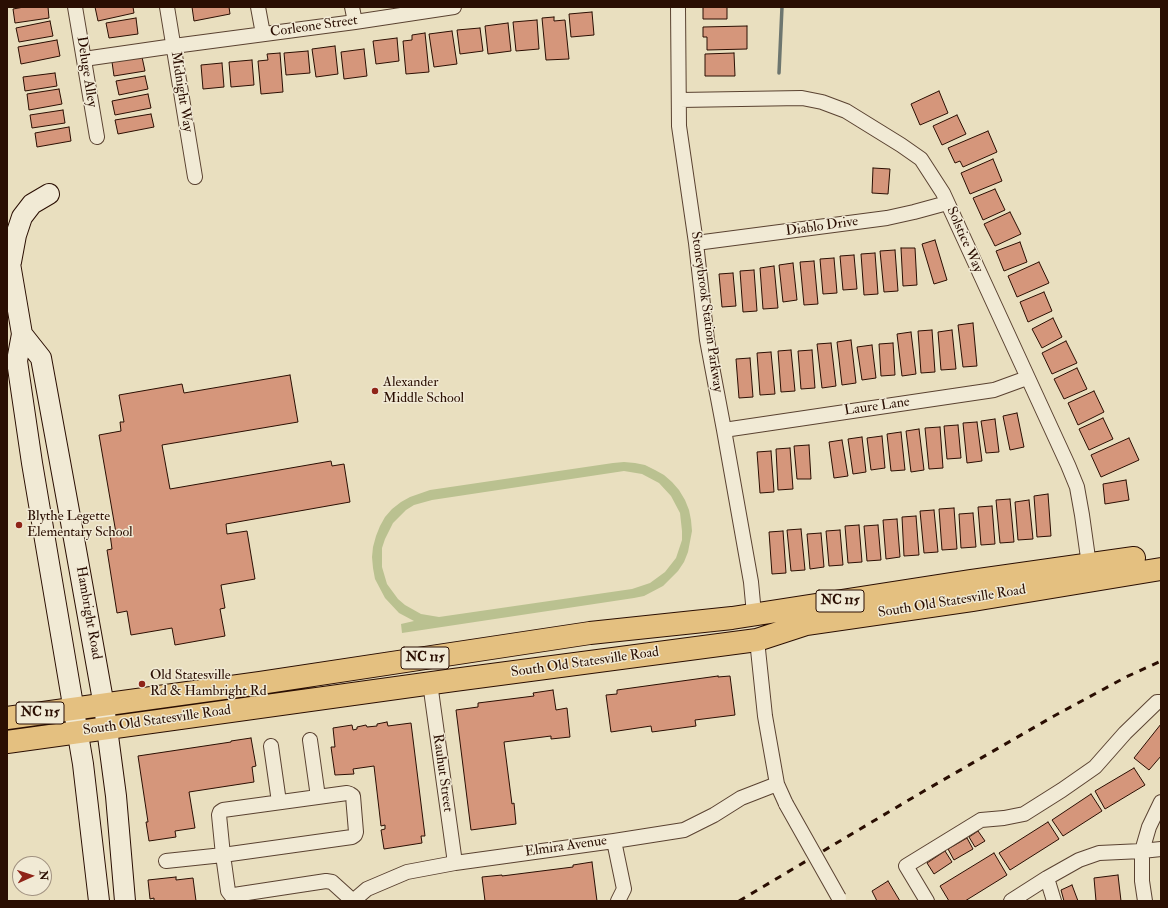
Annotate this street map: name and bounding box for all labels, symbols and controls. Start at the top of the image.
street label: Corleone Street [269,13,359,41]
street label: Deluge Alley [72,35,100,109]
street label: Midnight Way [166,50,196,134]
street label: Solstice Way [942,204,986,276]
street label: Diablo Drive [785,214,859,240]
street label: Stoneybrook Station Parkway [686,231,726,393]
place label: Alexander Middle School [383,375,464,408]
marker: Alexander Middle School [370,386,380,396]
street label: Laure Lane [843,394,911,420]
place label: Blythe Legette Elementary School [27,509,133,542]
marker: Blythe Legette Elementary School [14,520,24,530]
street label: Hambright Road [72,565,104,661]
street label: South Old Statesville Road [877,582,1027,622]
road number: NC 115 [816,590,864,612]
street label: South Old Statesville Road [510,644,660,682]
road number: NC 115 [401,647,449,669]
place label: Old Statesville Rd & Hambright Rd [150,668,267,700]
marker: Old Statesville Rd & Hambright Rd [137,679,147,689]
road number: NC 115 [16,702,64,724]
street label: South Old Statesville Road [82,702,232,740]
street label: Rauhut Street [428,733,456,813]
street label: Elmira Avenue [524,833,608,861]
north arrow [12,856,52,896]
text: N [37,870,50,881]

